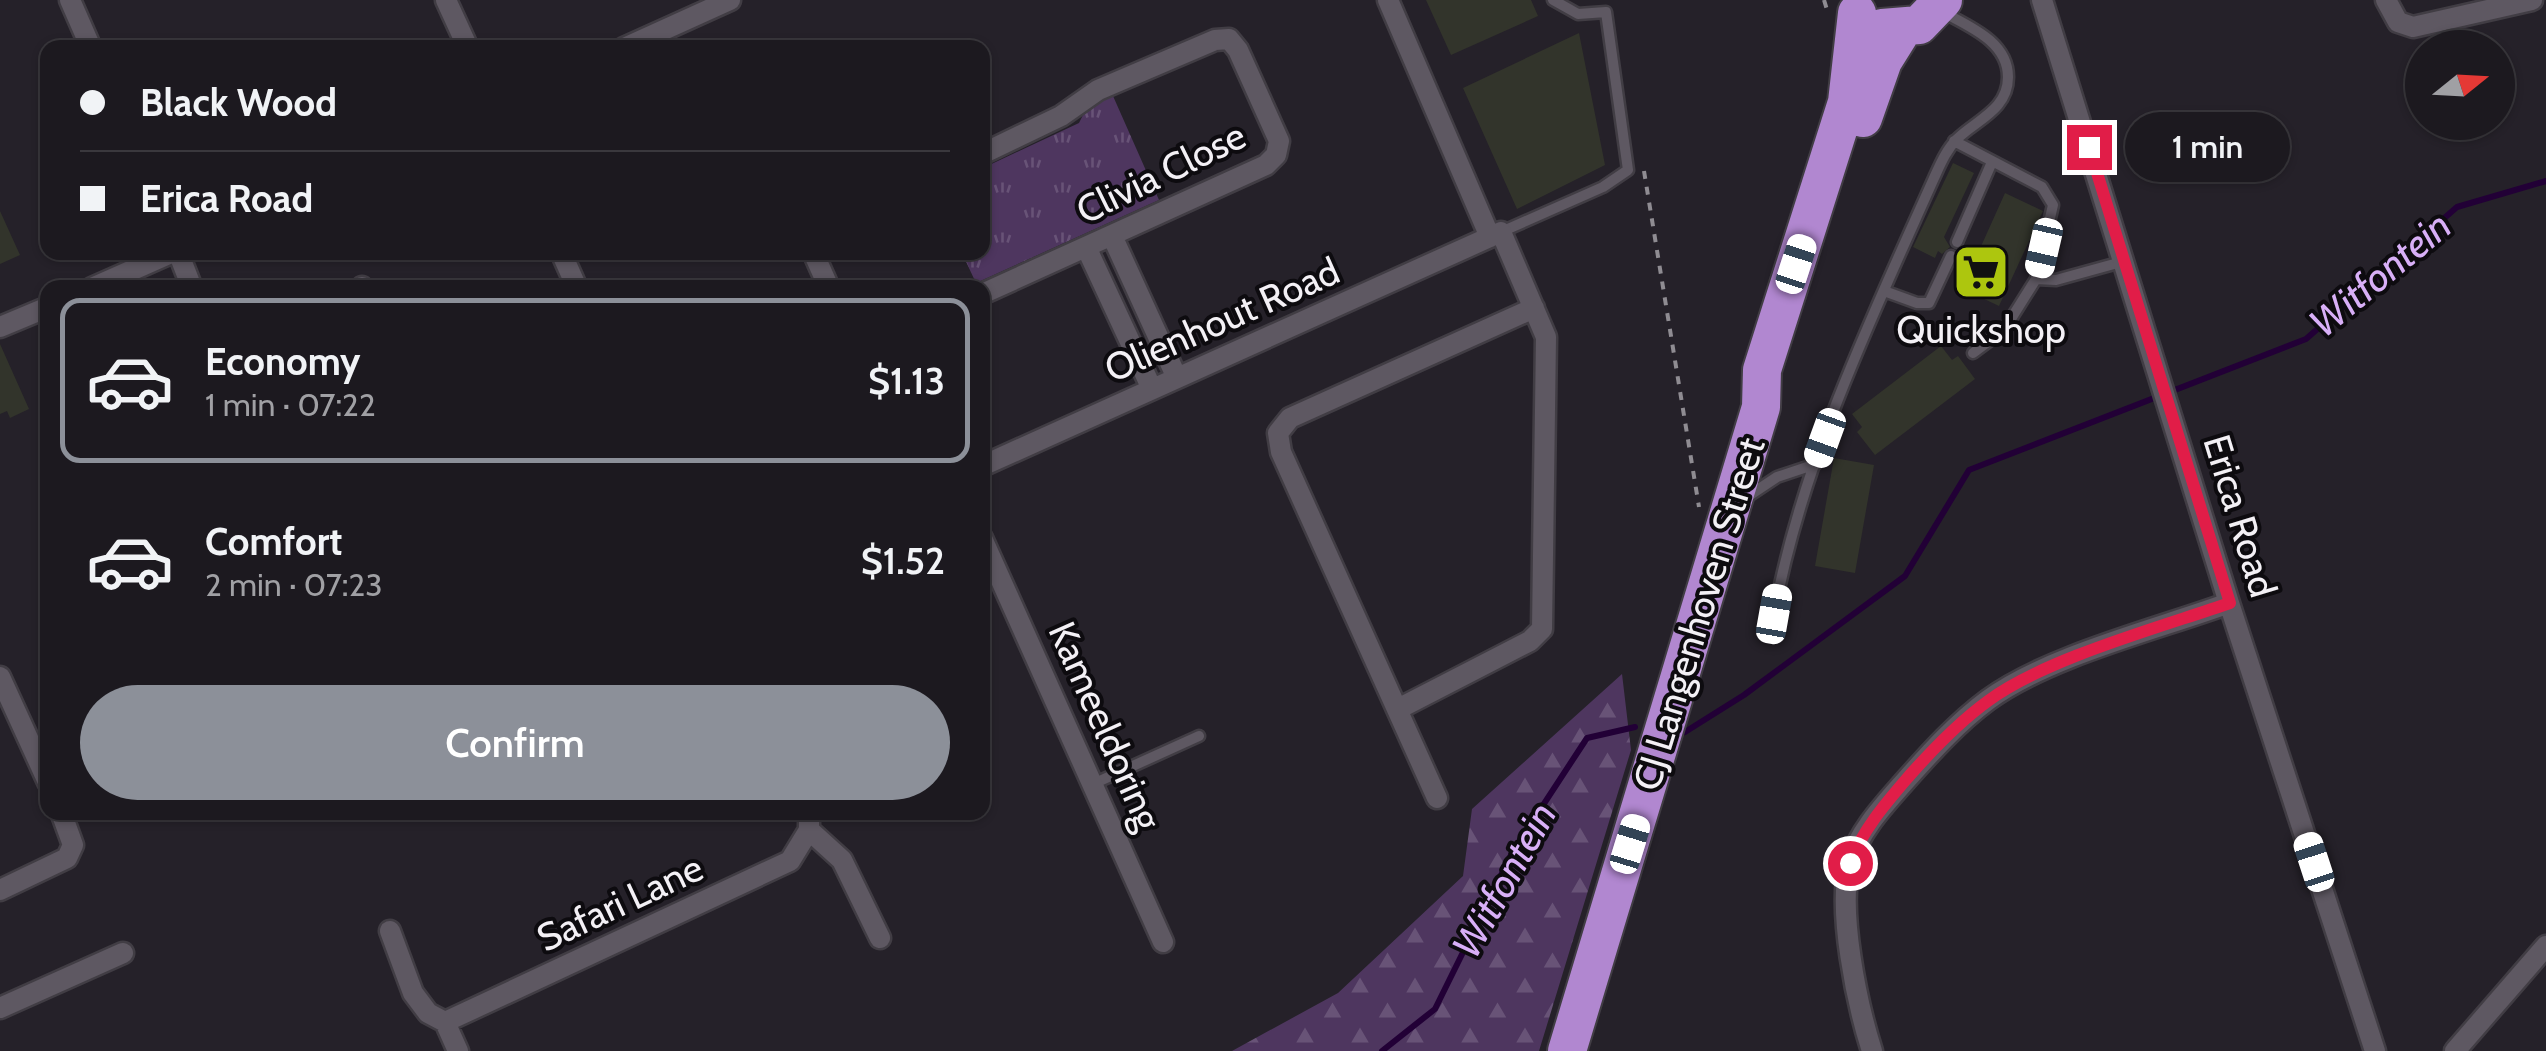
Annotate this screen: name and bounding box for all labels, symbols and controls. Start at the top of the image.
north arrow [2405,30,2515,140]
map controls [2405,30,2515,140]
text: Black Wood [140,79,337,126]
street label: Clivia Close [1069,111,1253,234]
callout: 1 min [2124,112,2289,182]
route end [2067,125,2112,170]
text: 1 min [2172,127,2243,166]
text: Erica Road [140,175,313,222]
water label: Witfontein [2299,200,2460,347]
car [2023,215,2065,281]
car [1772,231,1820,297]
supermarket icon: Quickshop [1951,242,2011,302]
street label: Olienhout Road [1097,247,1346,392]
place label: Quickshop [1896,306,2066,353]
icon: car [85,336,175,426]
text: Economy [205,338,360,385]
text: $1.13 [868,357,945,404]
text: 1 min · 07:22 [205,385,376,424]
car [1801,405,1849,471]
street label: Erica Road [2194,429,2287,603]
street label: CJ Langenhoven Street [1623,432,1775,796]
icon: car [85,516,175,606]
text: Comfort [205,518,342,565]
text: $1.52 [861,537,945,584]
text: 2 min · 07:23 [205,565,383,604]
car [1754,582,1794,646]
street label: Kameeldoring [1039,614,1173,838]
button: Confirm [80,685,950,800]
water label: Witfontein [1441,794,1566,966]
car [1607,811,1653,877]
car [2290,829,2338,895]
route start [1828,841,1873,886]
street label: Safari Lane [529,844,710,961]

